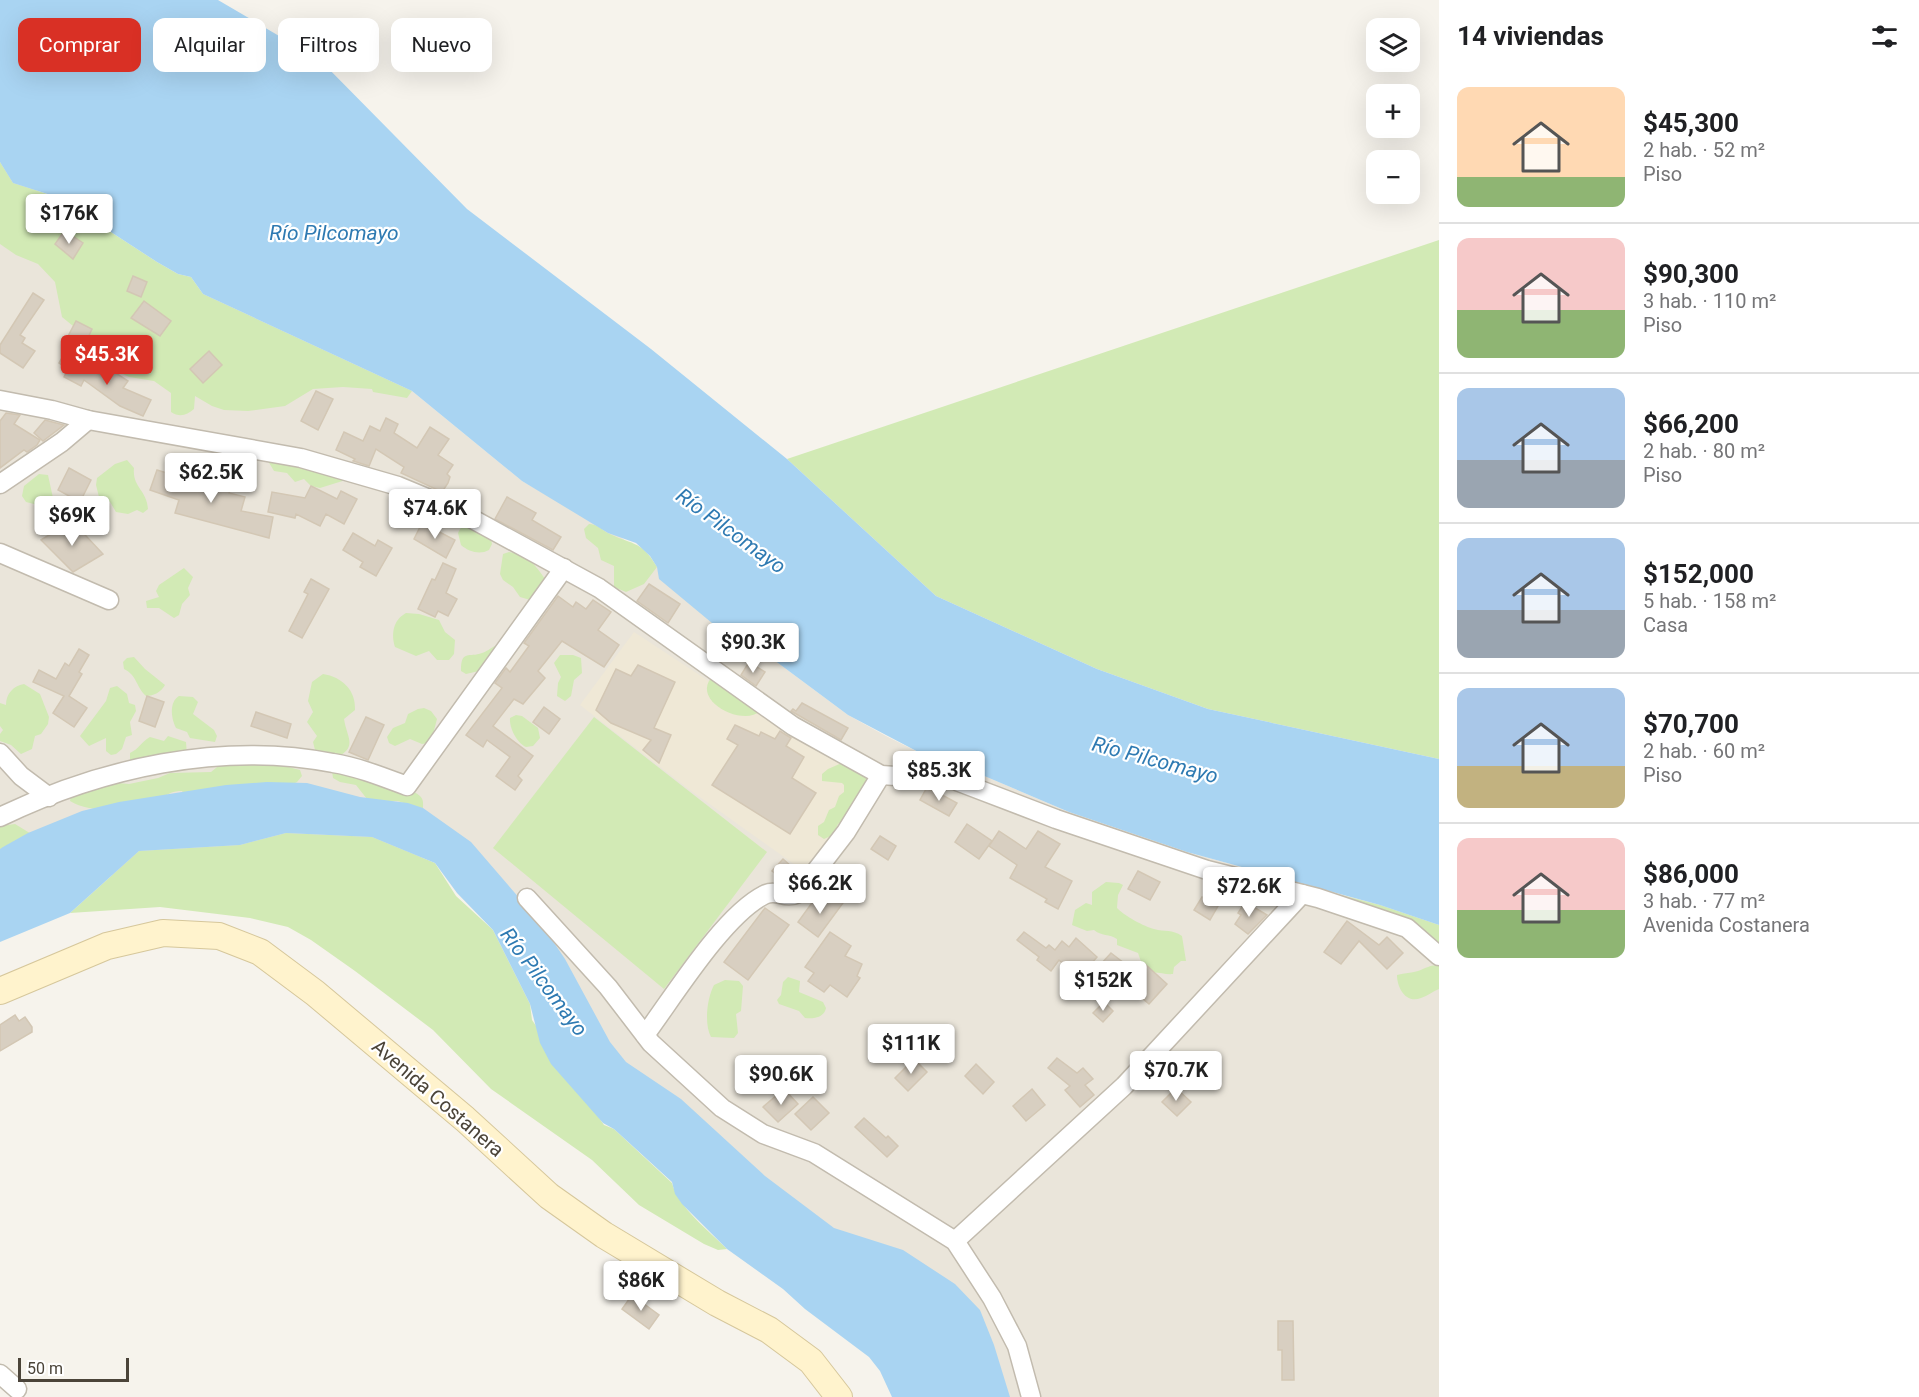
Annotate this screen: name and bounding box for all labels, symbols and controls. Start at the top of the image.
chip: Comprar [18,18,141,72]
chip: Alquilar [153,18,266,72]
chip: Filtros [278,18,379,72]
chip: Nuevo [391,18,492,72]
map controls [1366,18,1420,204]
button: layers [1366,18,1420,72]
icon: filters [1868,20,1901,53]
text: 14 viviendas [1457,21,1604,51]
button: + [1366,84,1420,138]
text: $45,300 [1643,108,1739,138]
icon: home [1505,111,1577,183]
text: 2 hab. · 52 m² [1643,138,1765,162]
button: − [1366,150,1420,204]
text: Piso [1643,162,1682,186]
pin: $176K [27,194,111,245]
text: $176K [40,201,98,225]
water label: Río Pilcomayo [269,221,399,245]
text: $90,300 [1643,259,1739,289]
icon: home [1505,262,1577,334]
text: 3 hab. · 110 m² [1643,289,1776,313]
text: Piso [1643,313,1682,337]
pin: $45.3K [58,335,156,386]
text: $45.3K [75,342,139,366]
text: $66,200 [1643,409,1739,439]
icon: home [1505,412,1577,484]
text: 2 hab. · 80 m² [1643,439,1765,463]
pin: $62.5K [162,453,260,504]
text: $62.5K [179,460,243,484]
text: Piso [1643,463,1682,487]
water label: Río Pilcomayo [672,483,790,579]
pin: $74.6K [386,489,484,540]
pin: $69K [36,496,108,547]
text: $74.6K [403,496,467,520]
text: $69K [48,503,96,527]
text: $152,000 [1643,559,1754,589]
icon: home [1505,562,1577,634]
text: 5 hab. · 158 m² [1643,589,1776,613]
text: Casa [1643,613,1688,637]
pin: $90.3K [704,623,802,674]
text: $90.3K [721,630,785,654]
text: $70,700 [1643,709,1739,739]
icon: home [1505,712,1577,784]
water label: Río Pilcomayo [1089,732,1221,788]
text: 2 hab. · 60 m² [1643,739,1765,763]
pin: $85.3K [890,751,988,802]
text: $85.3K [907,758,971,782]
text: Piso [1643,763,1682,787]
text: $86,000 [1643,859,1739,889]
icon: home [1505,862,1577,934]
pin: $66.2K [771,864,869,915]
pin: $72.6K [1200,867,1298,918]
text: $66.2K [788,871,852,895]
text: $72.6K [1217,874,1281,898]
text: 3 hab. · 77 m² [1643,889,1765,913]
text: Avenida Costanera [1643,913,1810,937]
water label: Río Pilcomayo [496,923,592,1041]
pin: $152K [1061,961,1145,1012]
text: $152K [1074,968,1132,992]
pin: $111K [869,1024,953,1075]
text: $111K [882,1031,940,1055]
street label: Avenida Costanera [367,1034,509,1162]
pin: $70.7K [1127,1051,1225,1102]
pin: $90.6K [732,1055,830,1106]
text: $70.7K [1144,1058,1208,1082]
text: $90.6K [749,1062,813,1086]
pin: $86K [605,1261,677,1312]
text: $86K [617,1268,665,1292]
scale bar [18,1355,129,1382]
text: 50 m [27,1359,63,1378]

